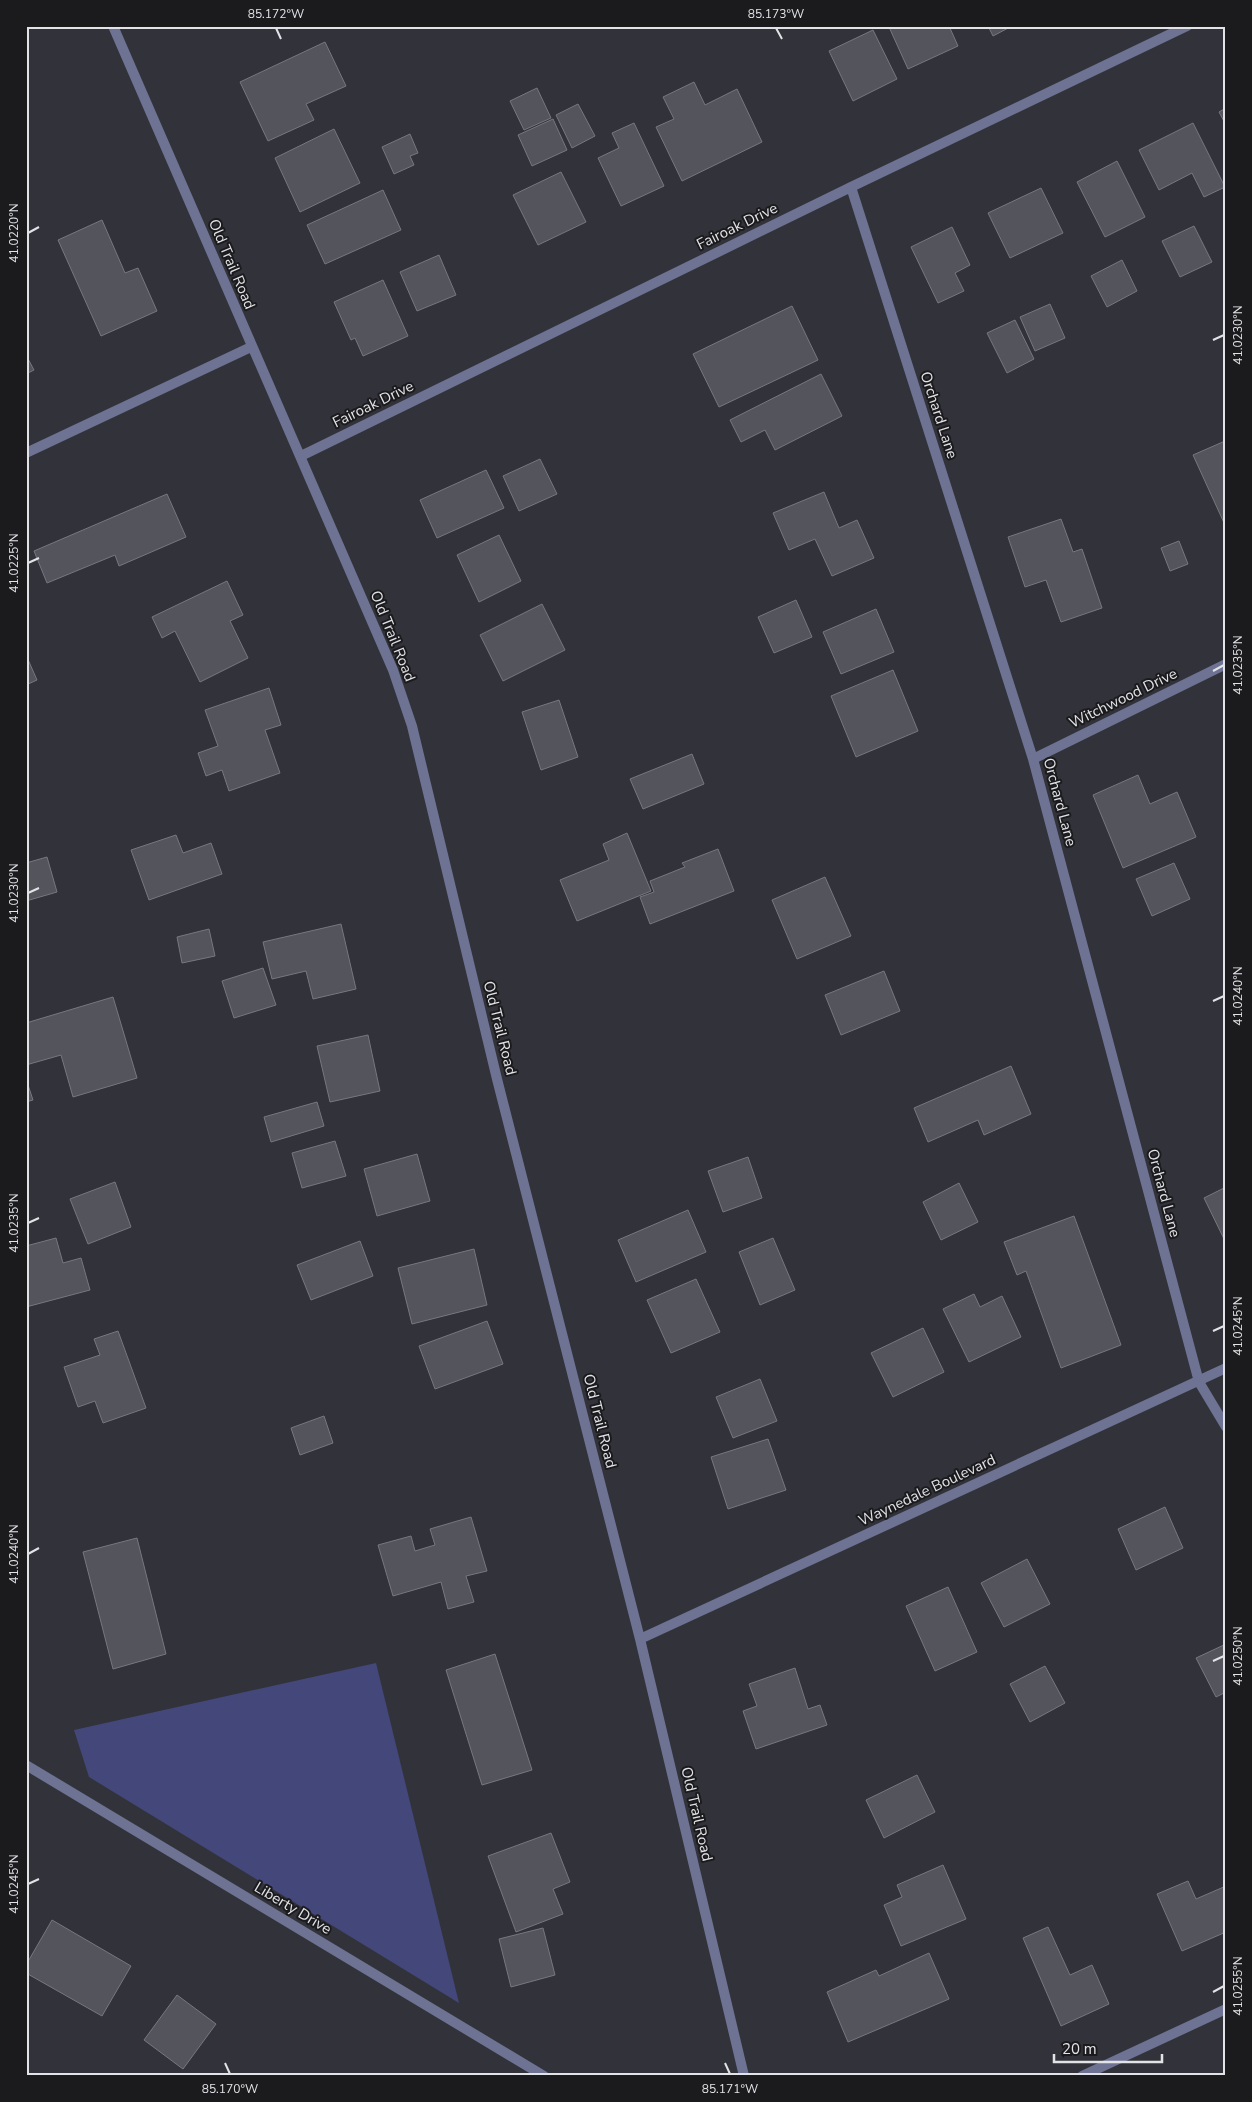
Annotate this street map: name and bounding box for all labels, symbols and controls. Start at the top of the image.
text: 85.172°W [248,6,304,22]
text: 85.173°W [748,6,804,22]
street label: Fairoak Drive [693,198,781,254]
text: 41.0220°N [6,203,22,263]
street label: Old Trail Road [204,216,260,312]
text: 41.0230°N [1230,305,1246,365]
street label: Orchard Lane [915,369,963,461]
street label: Fairoak Drive [329,376,417,432]
text: 41.0225°N [6,533,22,593]
street label: Old Trail Road [366,588,420,684]
text: 41.0235°N [1230,635,1246,695]
street label: Witchwood Drive [1066,663,1180,733]
street label: Orchard Lane [1039,756,1081,848]
text: 41.0230°N [6,863,22,923]
text: 41.0240°N [1230,966,1246,1026]
street label: Old Trail Road [479,979,521,1077]
street label: Orchard Lane [1143,1147,1185,1239]
text: 41.0235°N [6,1193,22,1253]
text: 41.0245°N [1230,1296,1246,1356]
street label: Old Trail Road [579,1372,621,1470]
street label: Waynedale Boulevard [855,1449,999,1531]
text: 41.0240°N [6,1524,22,1584]
text: 41.0250°N [1230,1626,1246,1686]
street label: Old Trail Road [676,1765,718,1863]
text: 41.0245°N [6,1854,22,1914]
street label: Liberty Drive [251,1877,335,1939]
text: 41.0255°N [1230,1956,1246,2016]
scale bar [1054,2032,1162,2064]
text: 20 m [1062,2039,1097,2059]
text: 85.170°W [202,2081,258,2097]
text: 85.171°W [702,2081,758,2097]

